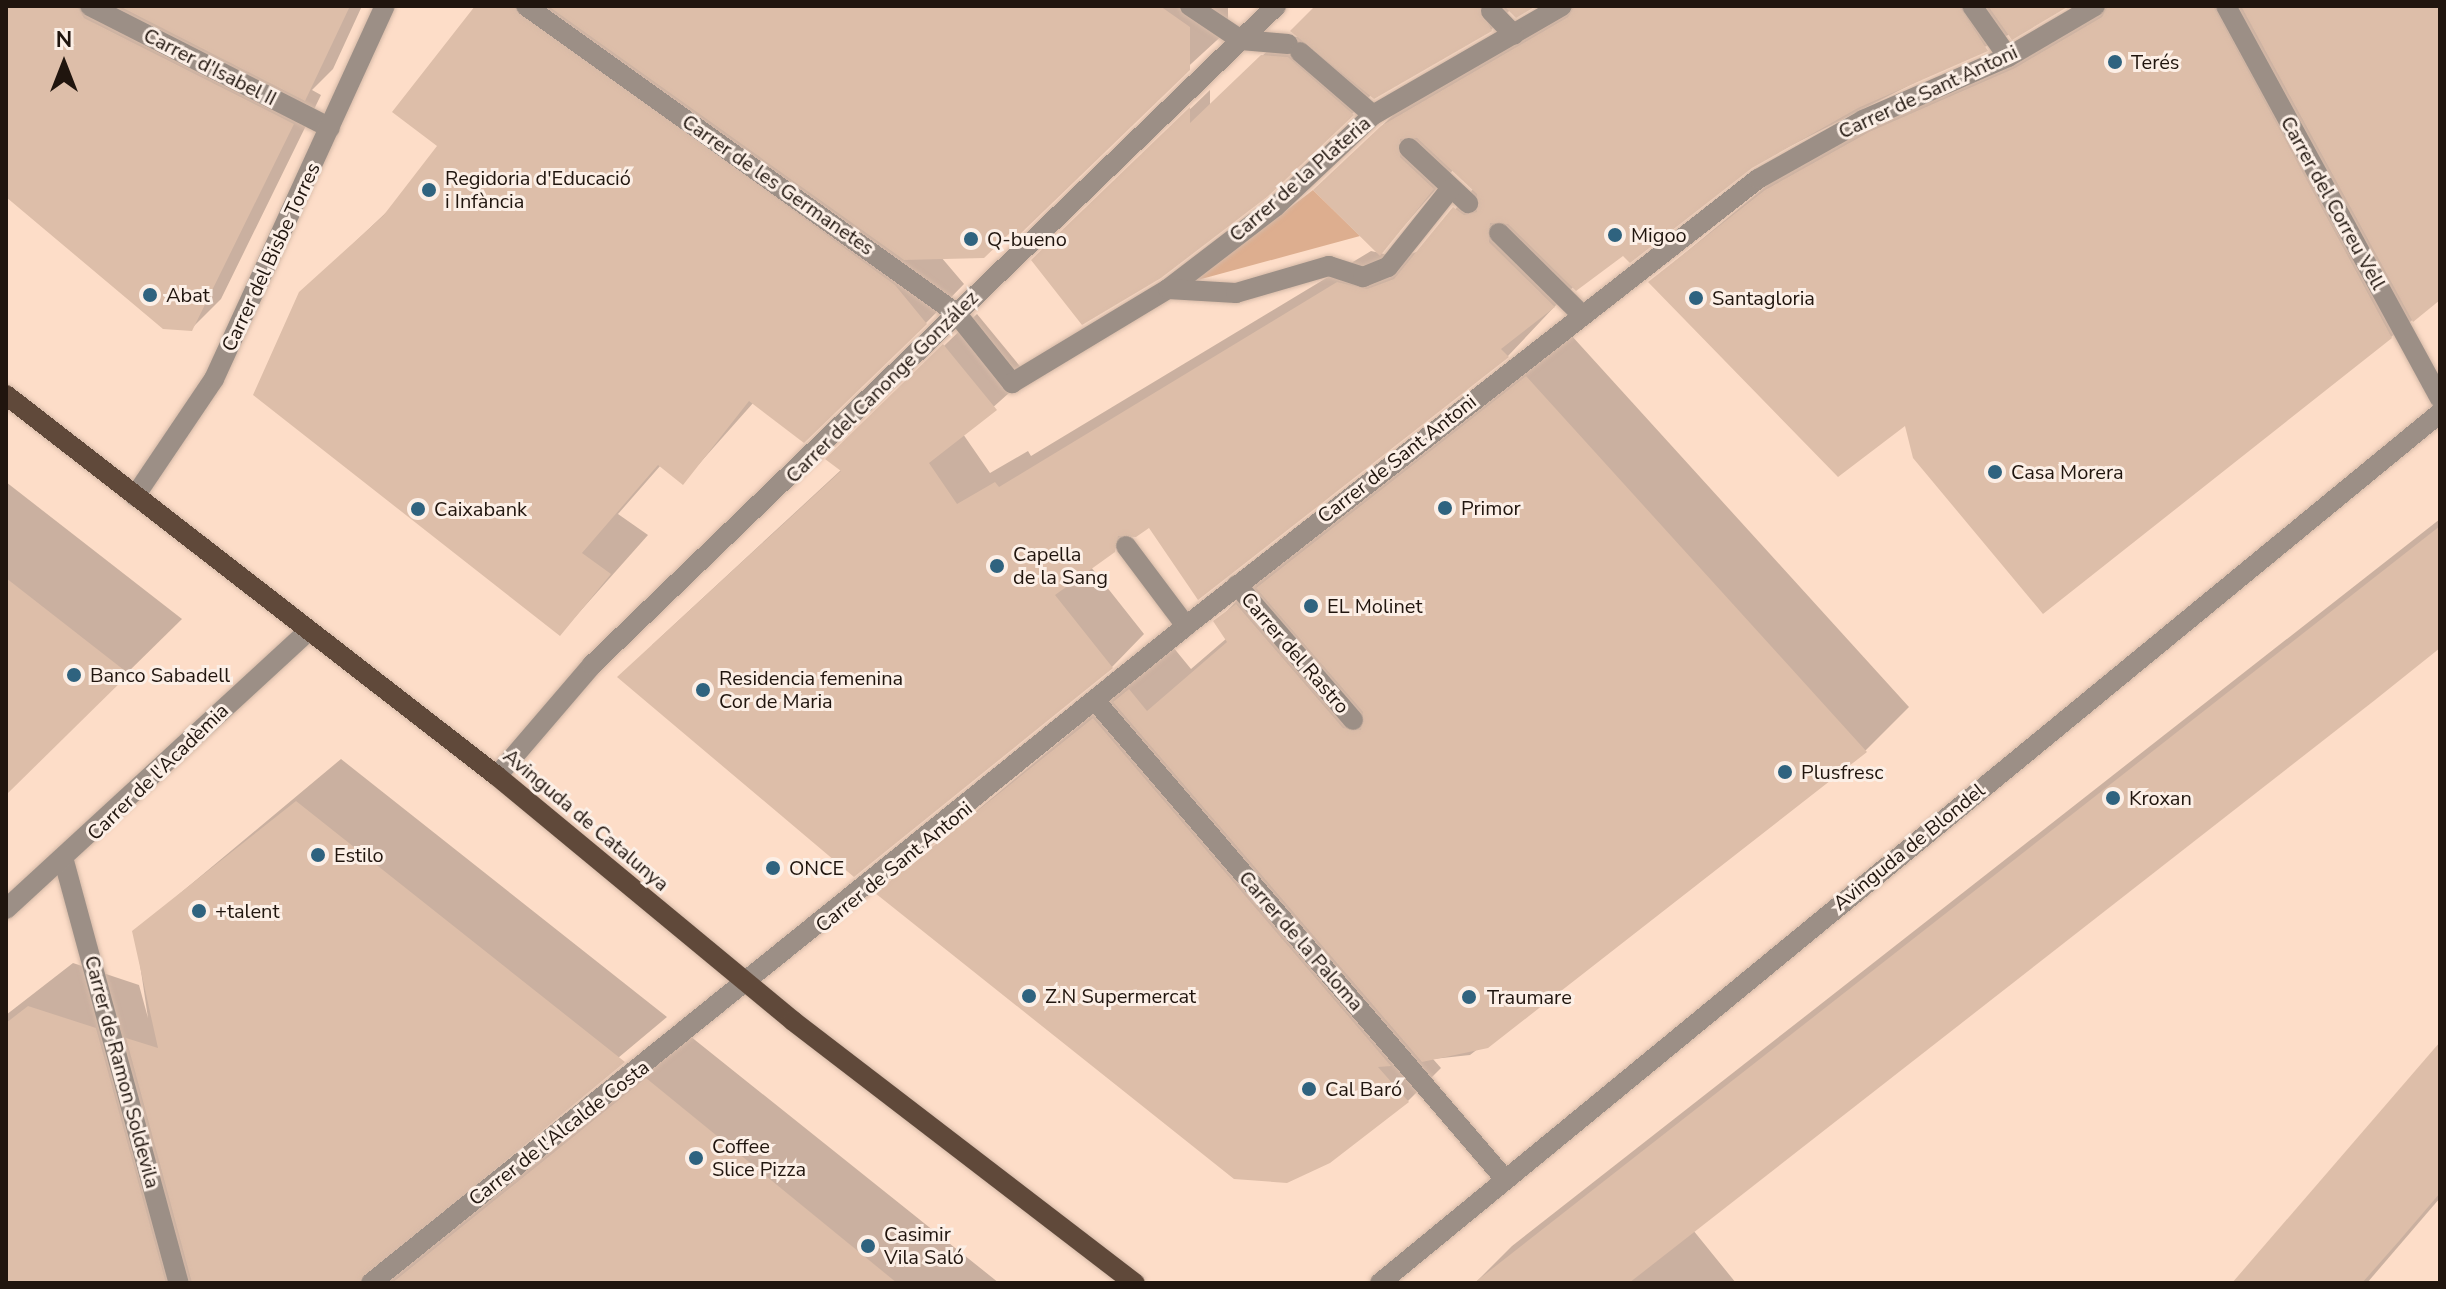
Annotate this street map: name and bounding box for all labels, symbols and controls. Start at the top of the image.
street label: Carrer d'Isabel II [140,23,280,111]
north arrow [24,24,104,104]
text: N [56,25,72,55]
street label: Carrer de Sant Antoni [1835,40,2021,144]
place label: Terés [2131,50,2179,74]
marker: Terés [2106,53,2124,71]
street label: Carrer de les Germanetes [677,110,879,260]
street label: Carrer de la Plateria [1225,111,1375,247]
street label: Carrer del Correu Vell [2275,112,2391,294]
street label: Carrer del Bisbe Torres [217,159,325,355]
place label: Regidoria d'Educació i Infància [445,166,631,213]
marker: Regidoria d'Educació i Infància [420,181,438,199]
place label: Migoo [1631,223,1687,247]
marker: Migoo [1606,226,1624,244]
place label: Q-bueno [987,227,1067,251]
marker: Q-bueno [962,230,980,248]
place label: Abat [166,283,210,307]
marker: Abat [141,286,159,304]
street label: Carrer del Canonge González [781,286,983,488]
place label: Santagloria [1712,286,1815,310]
marker: Santagloria [1687,289,1705,307]
street label: Carrer de Sant Antoni [1313,390,1481,528]
place label: Casa Morera [2011,460,2124,484]
marker: Casa Morera [1986,463,2004,481]
place label: Primor [1461,496,1521,520]
place label: Caixabank [434,497,527,521]
marker: Primor [1436,499,1454,517]
marker: Caixabank [409,500,427,518]
place label: Capella de la Sang [1013,542,1108,589]
marker: Capella de la Sang [988,557,1006,575]
street label: Carrer del Rastro [1236,587,1354,719]
place label: EL Molinet [1327,594,1422,618]
marker: EL Molinet [1302,597,1320,615]
place label: Banco Sabadell [90,663,230,687]
marker: Banco Sabadell [65,666,83,684]
place label: Residencia femenina Cor de Maria [719,666,903,713]
marker: Residencia femenina Cor de Maria [694,681,712,699]
street label: Carrer de l'Acadèmia [82,698,234,846]
street label: Avinguda de Catalunya [498,744,674,896]
place label: Plusfresc [1801,760,1884,784]
marker: Plusfresc [1776,763,1794,781]
street label: Avinguda de Blondel [1828,778,1990,916]
place label: Kroxan [2129,786,2192,810]
marker: Kroxan [2104,789,2122,807]
street label: Carrer de Sant Antoni [811,796,977,938]
place label: Estilo [334,843,384,867]
marker: Estilo [309,846,327,864]
place label: ONCE [789,856,844,880]
marker: ONCE [764,859,782,877]
street label: Carrer de la Paloma [1234,866,1368,1016]
place label: +talent [215,899,279,923]
marker: +talent [190,902,208,920]
street label: Carrer de Ramon Soldevila [79,953,165,1191]
place label: Z.N Supermercat [1045,984,1196,1008]
place label: Traumare [1487,985,1572,1009]
marker: Traumare [1458,986,1480,1008]
marker: Z.N Supermercat [1020,987,1038,1005]
street label: Carrer de l'Alcalde Costa [464,1055,654,1211]
place label: Cal Baró [1325,1077,1402,1101]
marker: Cal Baró [1300,1080,1318,1098]
place label: Coffee Slice Pizza [712,1134,806,1181]
marker: Coffee Slice Pizza [687,1149,705,1167]
place label: Casimir Vila Saló [884,1222,964,1269]
marker: Casimir Vila Saló [859,1237,877,1255]

